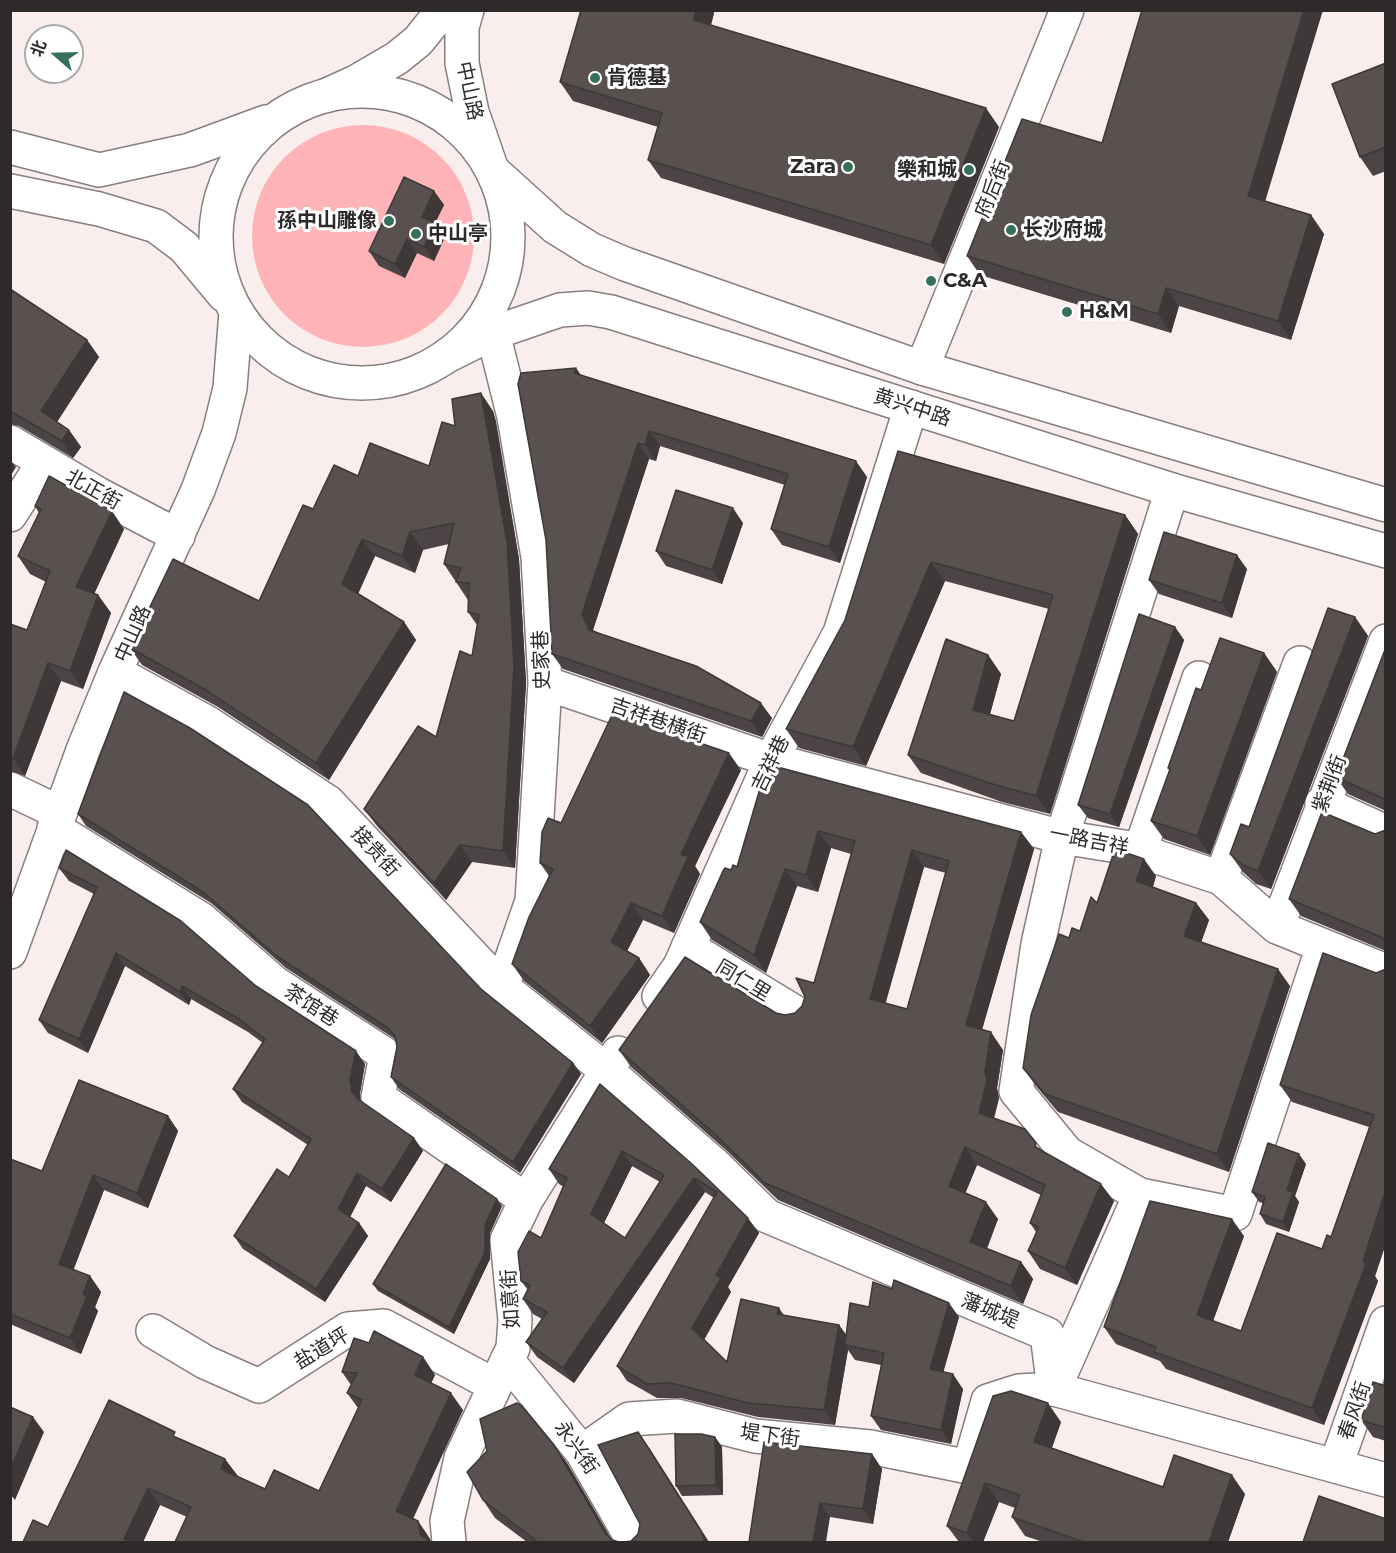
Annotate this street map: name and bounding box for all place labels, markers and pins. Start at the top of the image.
place label: 肯德基 [607,66,667,90]
marker: 肯德基 [588,71,602,85]
place label: Zara [790,155,836,179]
place label: 樂和城 [897,158,957,182]
marker: Zara [841,160,855,174]
marker: 樂和城 [962,163,976,177]
place label: 孫中山雕像 [277,209,377,233]
marker: 孫中山雕像 [382,214,396,228]
place label: 长沙府城 [1023,218,1103,242]
place label: 中山亭 [428,222,488,246]
marker: 长沙府城 [1004,223,1018,237]
marker: 中山亭 [409,227,423,241]
place label: C&A [943,269,987,293]
marker: C&A [924,274,938,288]
place label: H&M [1079,300,1129,324]
marker: H&M [1060,305,1074,319]

